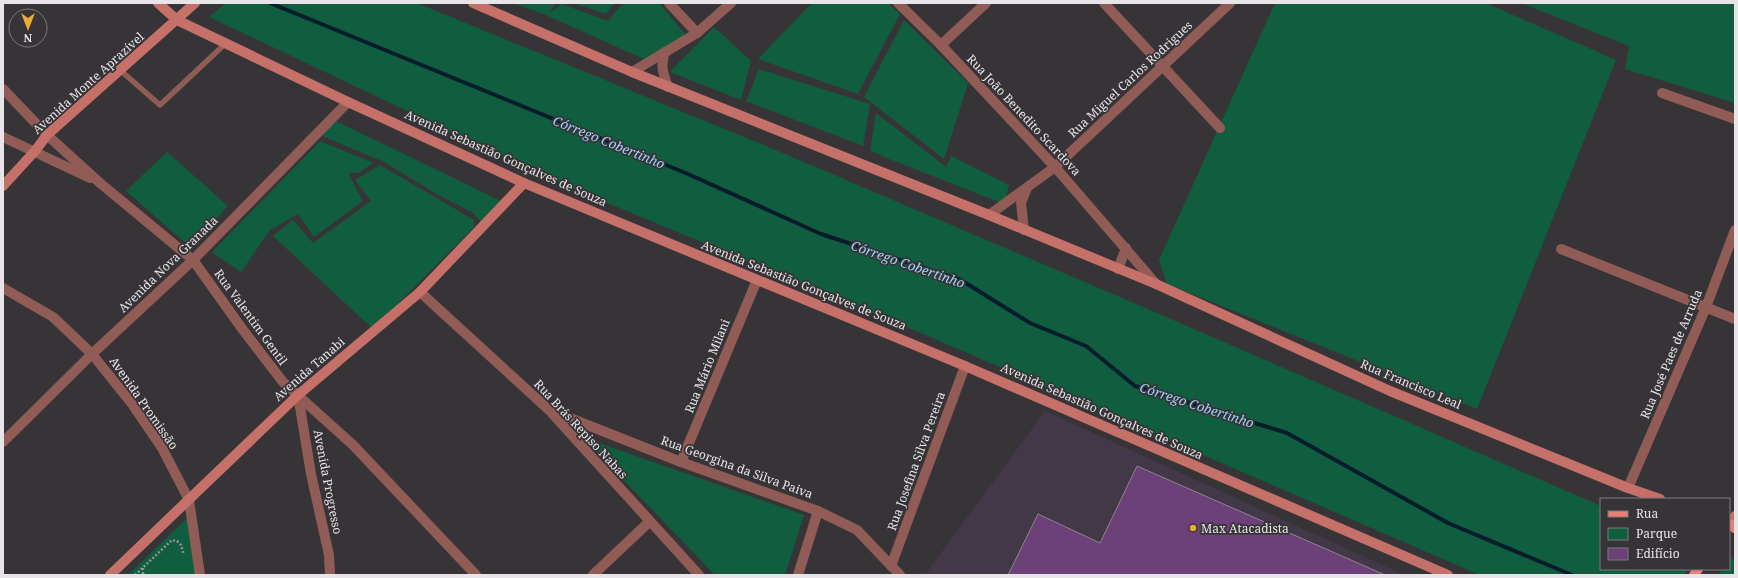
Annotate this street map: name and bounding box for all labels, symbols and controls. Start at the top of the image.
north arrow [8,8,48,48]
street label: Rua Miguel Carlos Rodrigues [1064,17,1196,141]
street label: Avenida Monte Aprazível [29,28,148,138]
text: N [23,31,32,46]
street label: Rua João Benedito Scardova [963,51,1085,180]
street label: Avenida Sebastião Gonçalves de Souza [402,106,610,211]
water label: Córrego Cobertinho [550,111,668,173]
street label: Avenida Nova Granada [115,212,222,316]
street label: Avenida Sebastião Gonçalves de Souza [699,236,909,334]
water label: Córrego Cobertinho [849,236,967,292]
street label: Rua Valentim Gentil [210,266,292,369]
street label: Rua José Paes de Arruda [1636,287,1706,421]
street label: Rua Mário Milani [680,316,734,416]
street label: Avenida Tanabi [270,333,348,405]
street label: Avenida Promissão [106,353,182,453]
street label: Rua Francisco Leal [1358,355,1464,413]
street label: Avenida Sebastião Gonçalves de Souza [998,359,1206,464]
street label: Rua Brás Repiso Nabas [530,376,632,482]
water label: Córrego Cobertinho [1138,378,1256,432]
street label: Rua Josefina Silva Pereira [883,389,949,533]
street label: Avenida Progresso [310,428,346,536]
street label: Rua Georgina da Silva Paiva [659,432,816,503]
legend [1600,498,1730,570]
text: Rua [1636,505,1658,522]
place label: Max Atacadista [1201,520,1289,537]
marker: Max Atacadista [1188,523,1198,533]
text: Parque [1636,525,1677,542]
text: Edifício [1636,545,1680,562]

